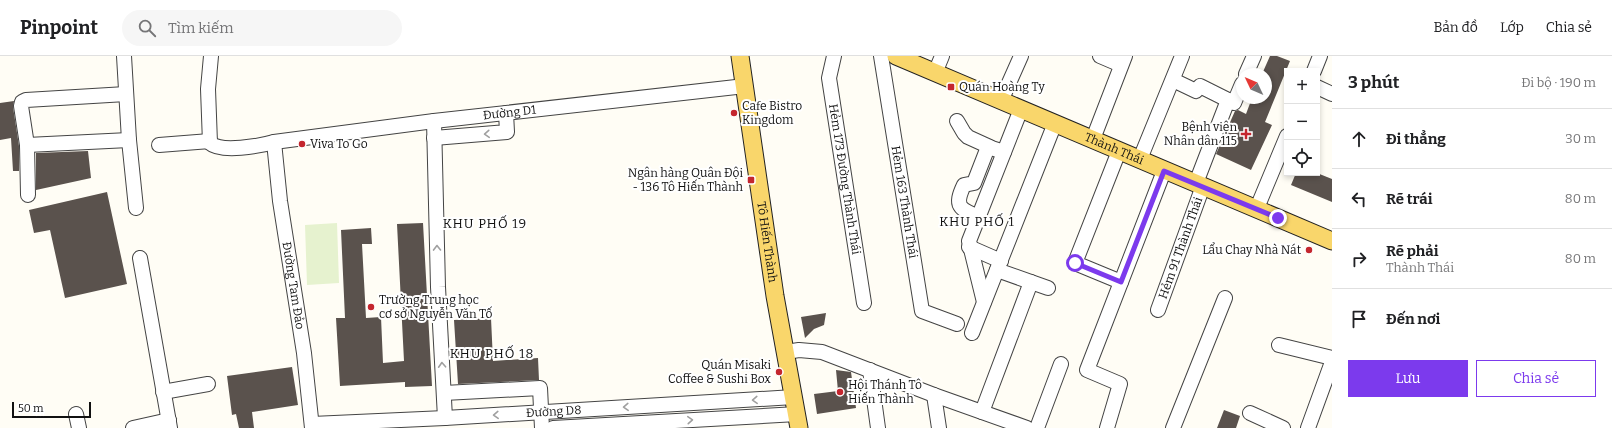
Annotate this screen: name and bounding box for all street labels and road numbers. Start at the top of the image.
street label: Đường D1 [482,103,537,122]
street label: Hẻm 173 Đường Thành Thái [826,103,863,256]
street label: Thành Thái [1082,130,1146,167]
street label: Hẻm 163 Thành Thái [889,145,921,260]
street label: Hẻm 91 Thành Thái [1156,195,1206,301]
street label: Tô Hiến Thành [754,201,780,284]
street label: Đường Tam Đảo [280,241,307,330]
street label: Đường D8 [525,403,582,420]

